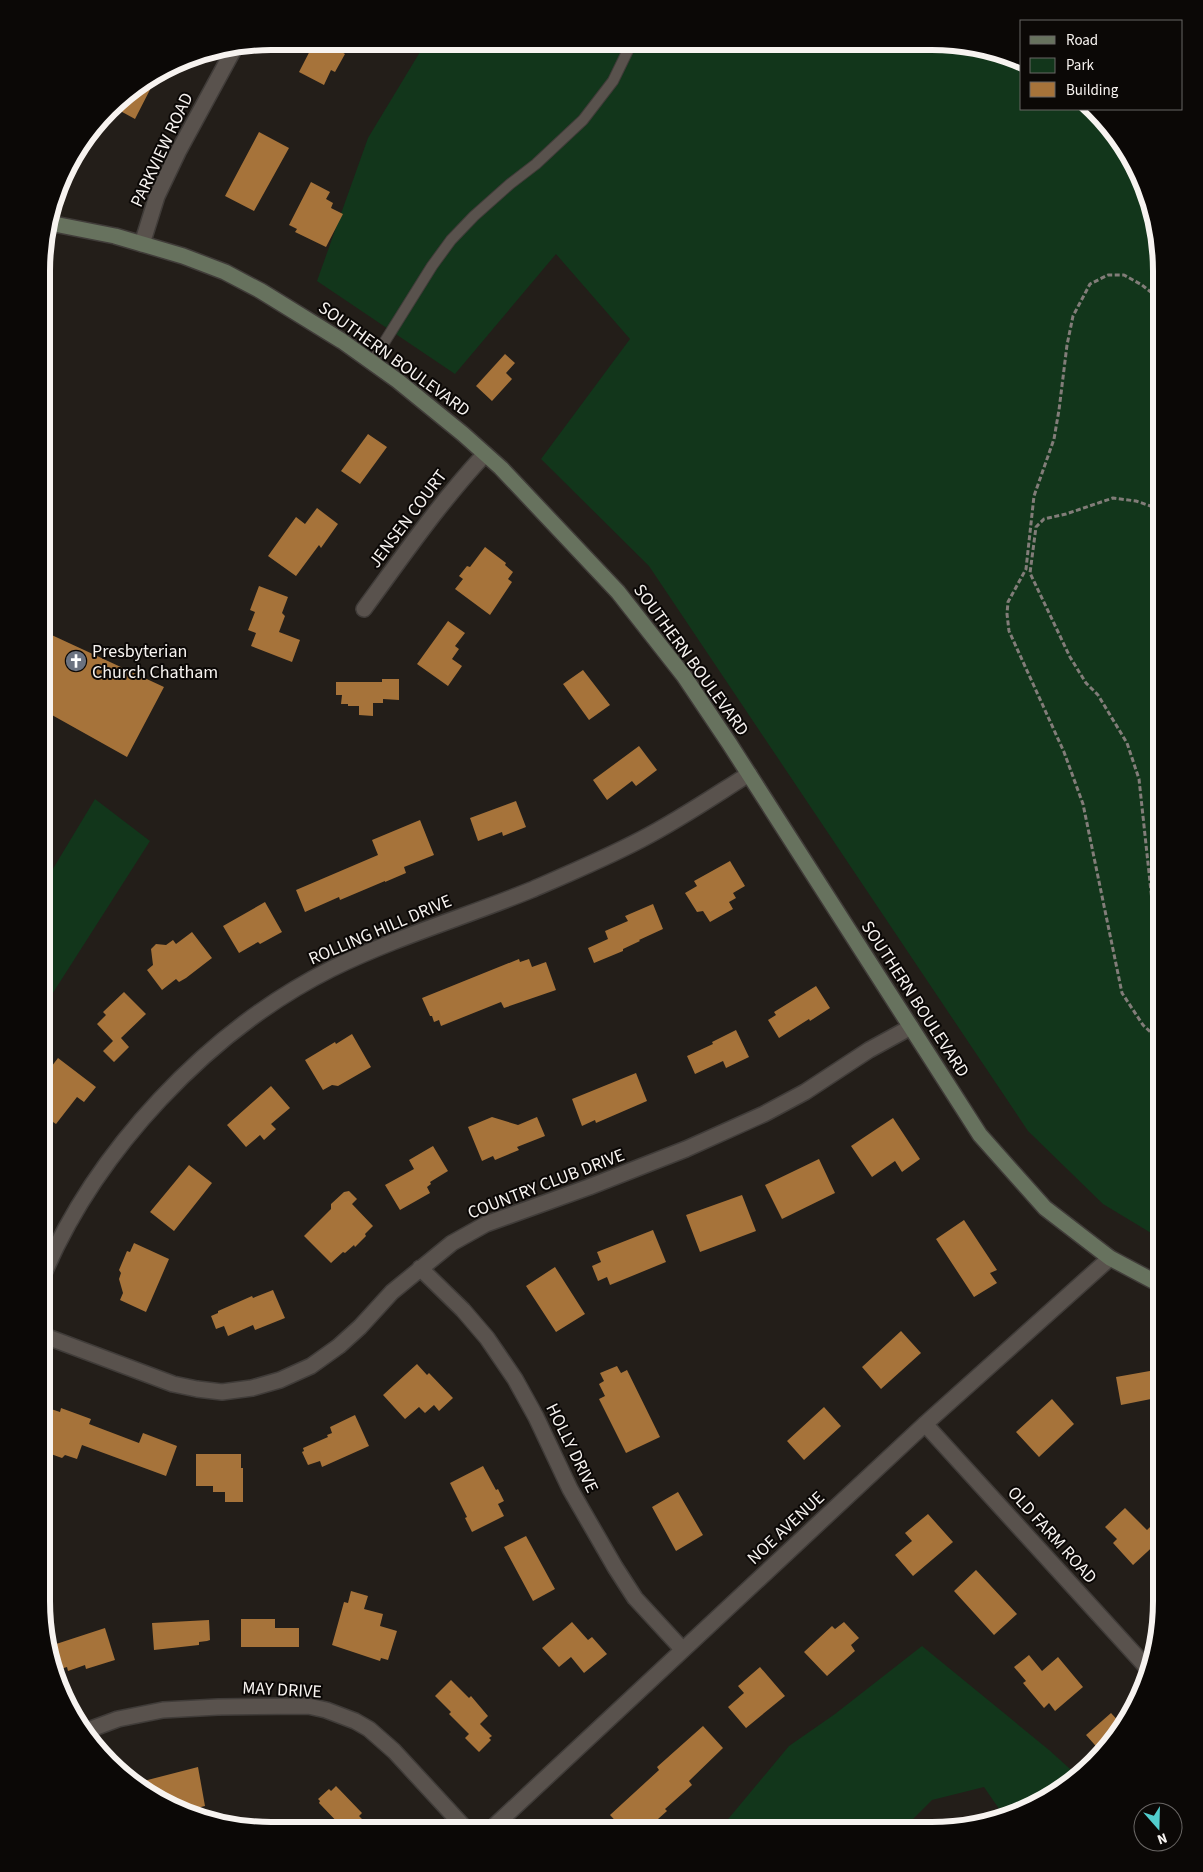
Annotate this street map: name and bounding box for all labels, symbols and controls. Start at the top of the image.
legend [1020,20,1183,110]
text: Road [1066,30,1098,51]
text: Park [1066,55,1095,76]
text: Building [1066,80,1119,101]
street label: PARKVIEW ROAD [125,89,199,211]
street label: SOUTHERN BOULEVARD [313,295,475,423]
street label: JENSEN COURT [363,464,453,573]
street label: SOUTHERN BOULEVARD [627,579,755,741]
place label: Presbyterian Church Chatham [92,639,218,685]
church icon: Presbyterian Church Chatham [64,649,88,673]
street label: ROLLING HILL DRIVE [305,889,455,971]
street label: SOUTHERN BOULEVARD [855,916,975,1082]
street label: COUNTRY CLUB DRIVE [464,1143,628,1225]
street label: HOLLY DRIVE [540,1399,604,1497]
street label: OLD FARM ROAD [1002,1481,1102,1589]
street label: NOE AVENUE [742,1486,830,1570]
street label: MAY DRIVE [242,1675,322,1705]
north arrow [1133,1802,1183,1852]
text: N [1154,1827,1170,1849]

